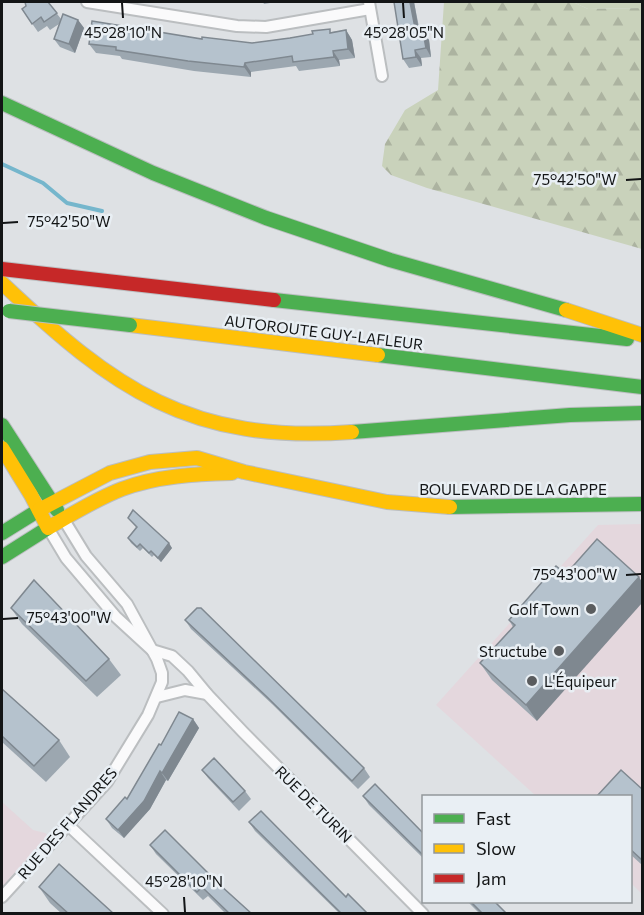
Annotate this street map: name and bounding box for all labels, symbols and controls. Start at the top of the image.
text: 45°28'10"N [84,23,162,41]
text: 45°28'05"N [364,23,444,41]
text: 75°42'50"W [534,170,616,188]
text: 75°42'50"W [28,212,110,230]
street label: AUTOROUTE GUY-LAFLEUR [224,311,424,353]
street label: BOULEVARD DE LA GAPPE [419,480,607,498]
text: 75°43'00"W [533,565,617,583]
place label: Golf Town [509,600,579,618]
marker: Golf Town [584,602,598,616]
text: 75°43'00"W [27,608,111,626]
place label: Structube [479,642,547,660]
marker: Structube [552,644,566,658]
place label: L'Équipeur [544,671,617,690]
marker: L'Équipeur [525,674,539,688]
street label: RUE DE TURIN [272,762,356,846]
street label: RUE DES FLANDRES [14,763,120,882]
legend [422,795,632,903]
text: Fast [476,807,511,829]
text: Slow [476,837,516,859]
text: Jam [476,867,506,889]
text: 45°28'10"N [145,872,223,890]

